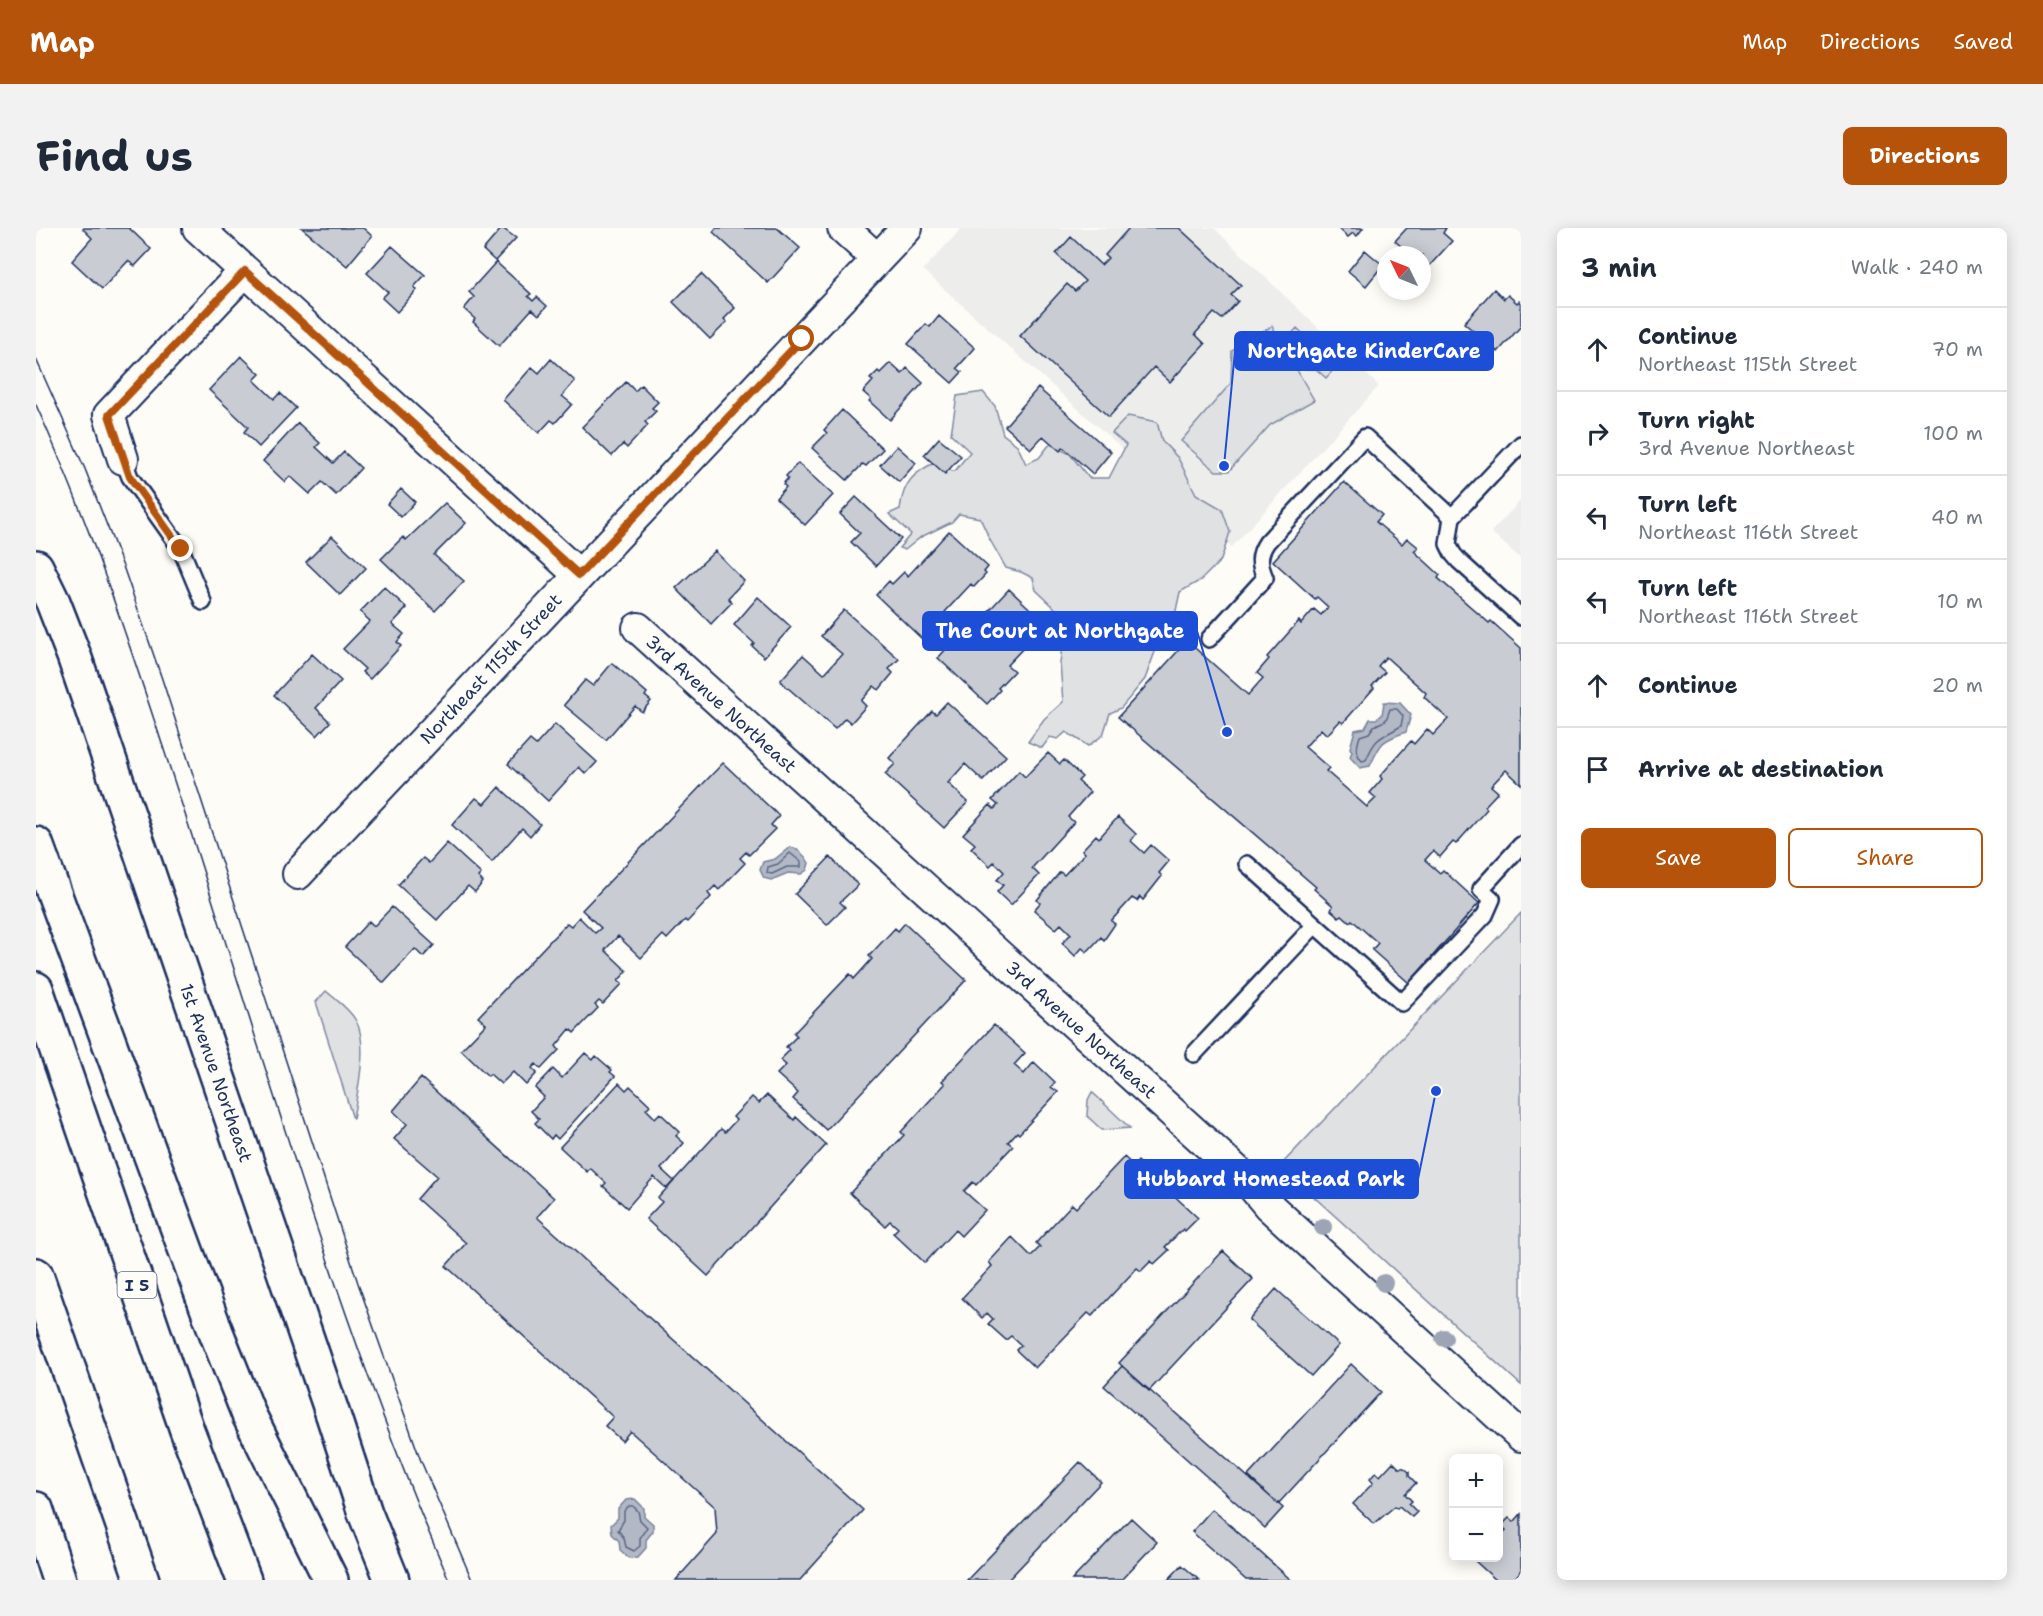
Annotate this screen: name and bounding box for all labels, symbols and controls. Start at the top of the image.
text: Map [30,23,95,61]
text: Map [1742,28,1787,56]
text: Directions [1820,28,1920,56]
text: Saved [1953,28,2013,56]
button: Directions [1843,127,2007,185]
text: Find us [36,128,193,184]
north arrow [1377,246,1431,300]
text: 3 min [1581,250,1657,285]
text: Walk · 240 m [1851,254,1983,280]
text: Continue [1638,322,1738,351]
route start [788,325,814,351]
callout: Northgate KinderCare [1235,332,1493,370]
icon: ahead [1581,333,1614,366]
text: 70 m [1931,336,1983,362]
text: Northgate KinderCare [1247,338,1481,364]
text: Northeast 115th Street [1638,351,1858,377]
text: Turn right [1638,406,1755,435]
icon: right [1581,417,1614,450]
text: 100 m [1923,420,1983,446]
text: 3rd Avenue Northeast [1638,435,1855,461]
text: Turn left [1638,490,1737,519]
icon: left [1581,501,1614,534]
text: 40 m [1931,504,1983,530]
text: Northeast 116th Street [1638,519,1859,545]
route end [167,535,193,561]
text: Turn left [1638,574,1737,603]
icon: left [1581,585,1614,618]
street label: Northeast 115th Street [415,588,567,749]
text: 10 m [1937,588,1983,614]
text: Northeast 116th Street [1638,603,1859,629]
callout: The Court at Northgate [923,612,1197,650]
text: The Court at Northgate [935,618,1185,644]
street label: 3rd Avenue Northeast [640,630,802,778]
icon: ahead [1581,669,1614,702]
text: Continue [1638,671,1738,700]
text: 20 m [1932,672,1983,698]
icon: arrive [1581,753,1614,786]
text: Arrive at destination [1638,755,1884,784]
button: Save [1581,828,1776,888]
button: Share [1788,828,1983,888]
street label: 3rd Avenue Northeast [1000,956,1162,1104]
street label: 1st Avenue Northeast [174,981,258,1166]
callout: Hubbard Homestead Park [1125,1160,1418,1198]
text: Hubbard Homestead Park [1137,1166,1405,1192]
road number: I 5 [118,1272,156,1298]
map controls [1449,1454,1503,1562]
button: + [1449,1454,1503,1508]
button: − [1449,1508,1503,1562]

